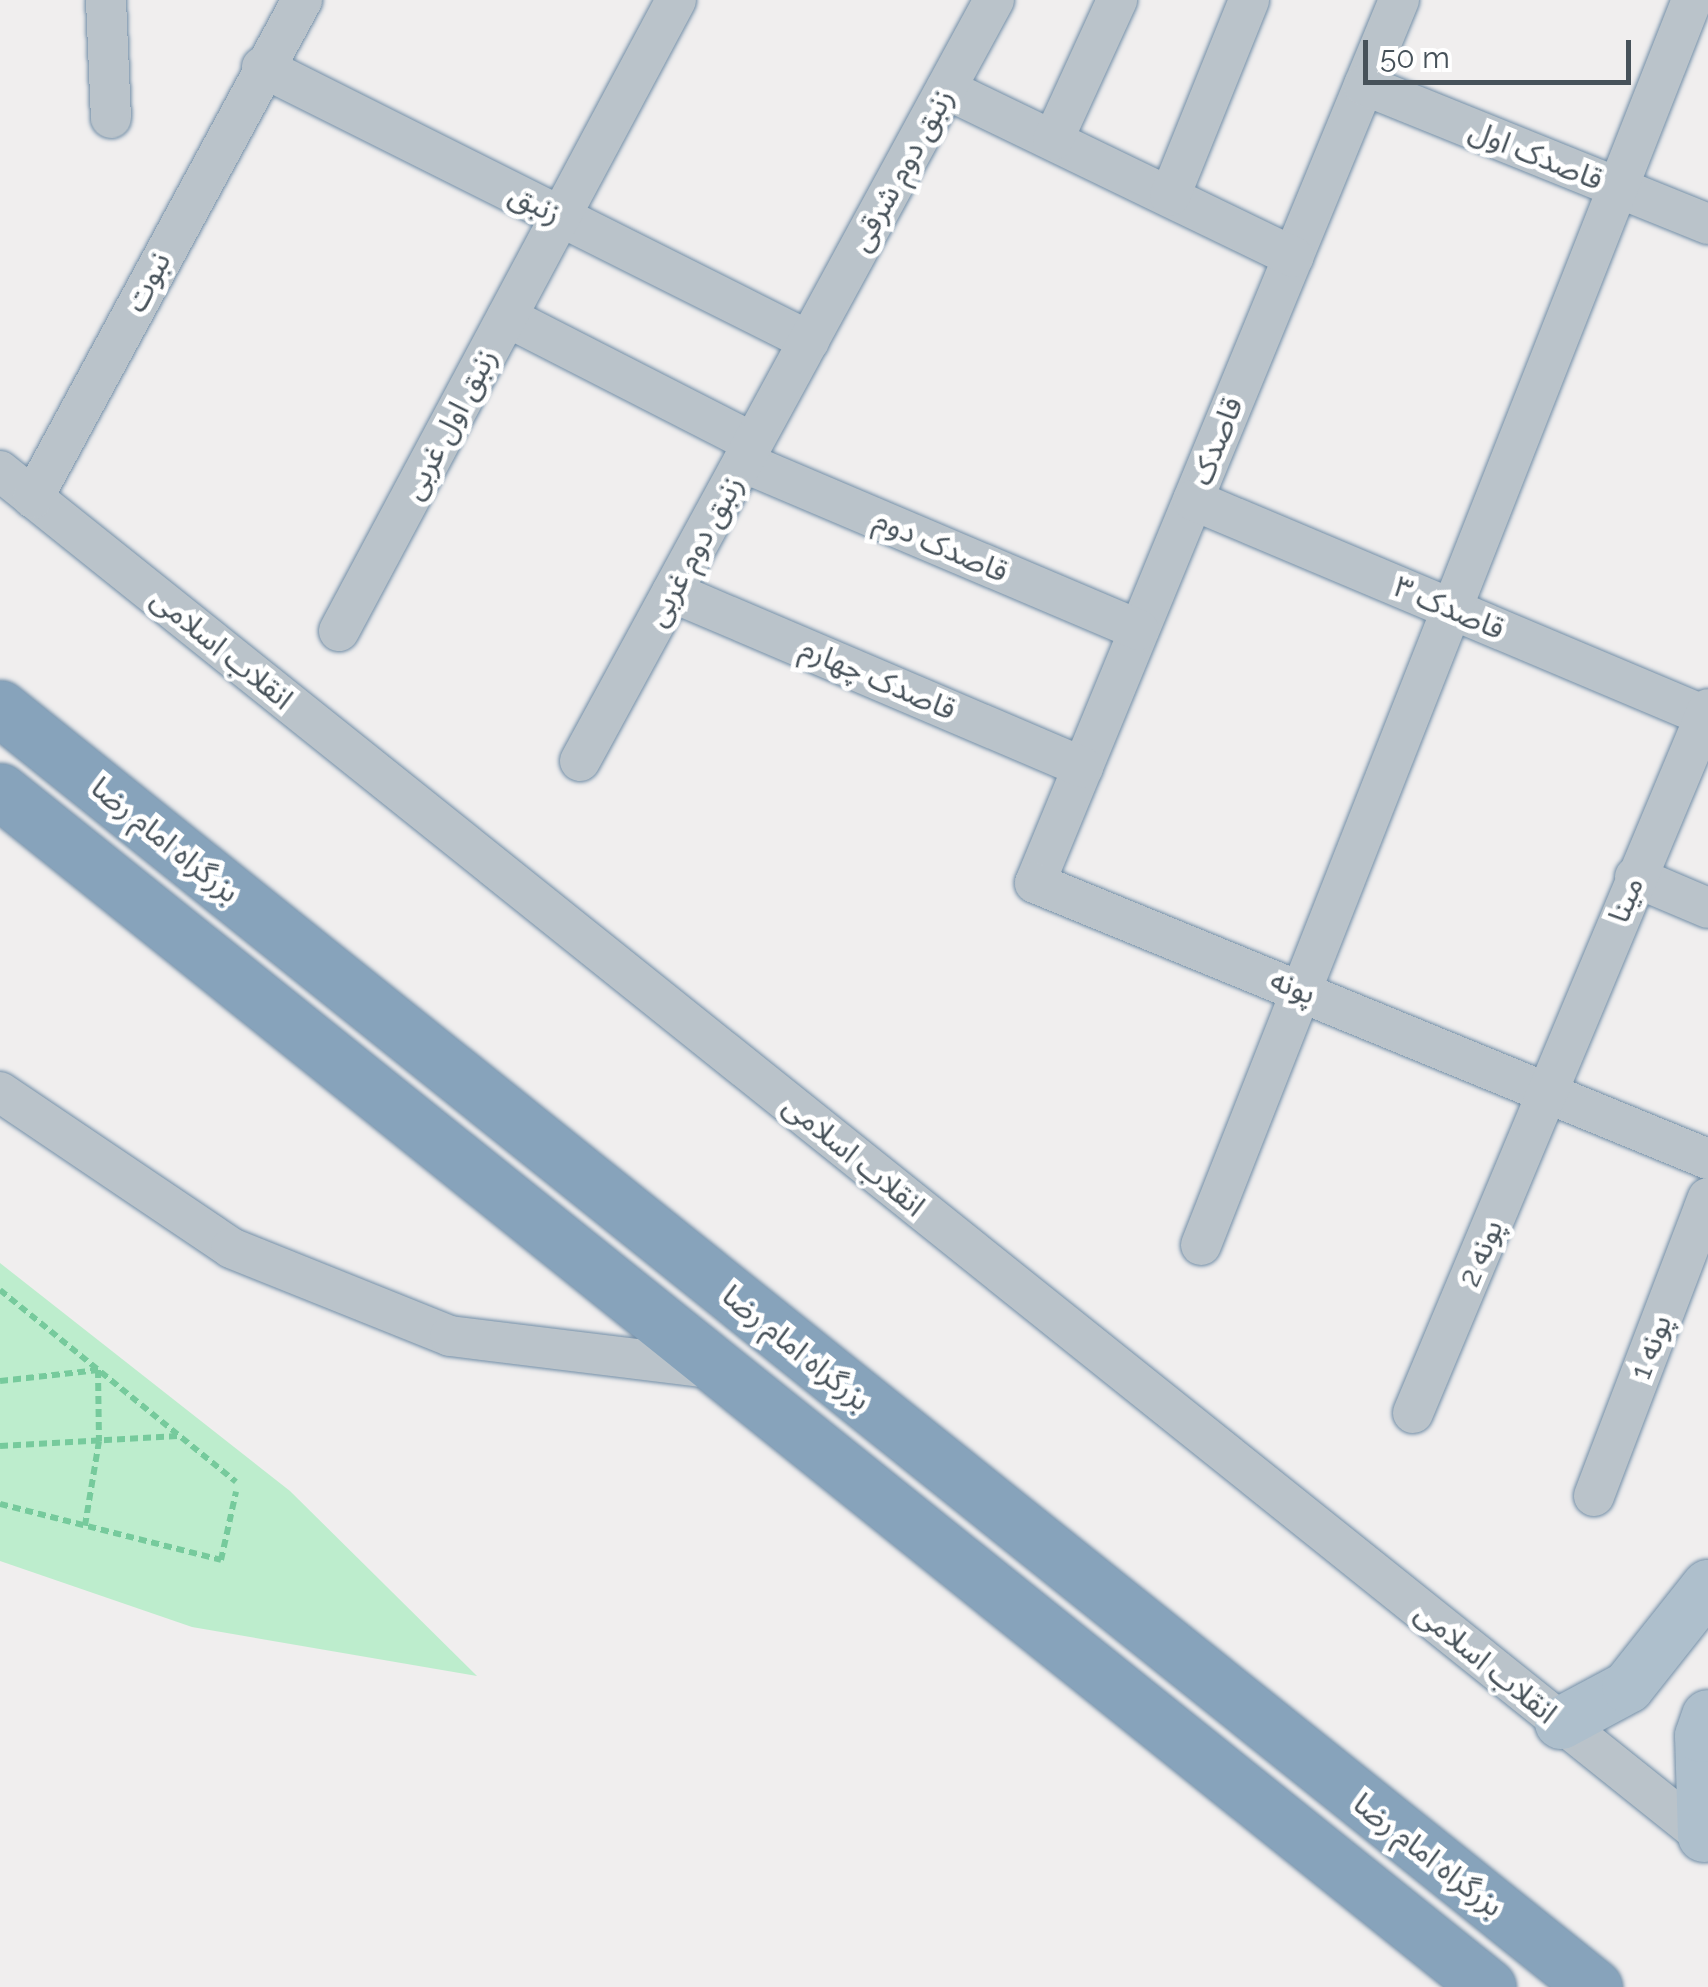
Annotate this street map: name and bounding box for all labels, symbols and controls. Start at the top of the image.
scale bar [1368,20,1636,82]
text: 50 m [1380,40,1450,75]
street label: زنبق دوم شرقی [843,82,961,258]
street label: قاصدک اول [1464,112,1608,198]
street label: زنبق [503,176,567,232]
street label: نبوت [117,246,179,318]
street label: زنبق اول غربی [395,342,505,506]
street label: قاصدک [1183,392,1251,490]
street label: زنبق دوم غربی [639,469,751,633]
street label: قاصدک دوم [869,502,1013,590]
street label: قاصدک ۳ [1388,569,1510,647]
street label: انقلاب اسلامی [144,581,300,717]
street label: قاصدک چهارم [795,630,961,728]
street label: بزرگراه امام رضا [84,769,246,911]
street label: مینا [1601,872,1651,928]
street label: پونه [1265,962,1321,1012]
street label: انقلاب اسلامی [776,1088,932,1224]
street label: پونه 2 [1451,1214,1511,1292]
street label: بزرگراه امام رضا [715,1277,877,1419]
street label: پونه 1 [1622,1310,1680,1384]
street label: انقلاب اسلامی [1408,1595,1564,1731]
street label: بزرگراه امام رضا [1346,1785,1510,1925]

